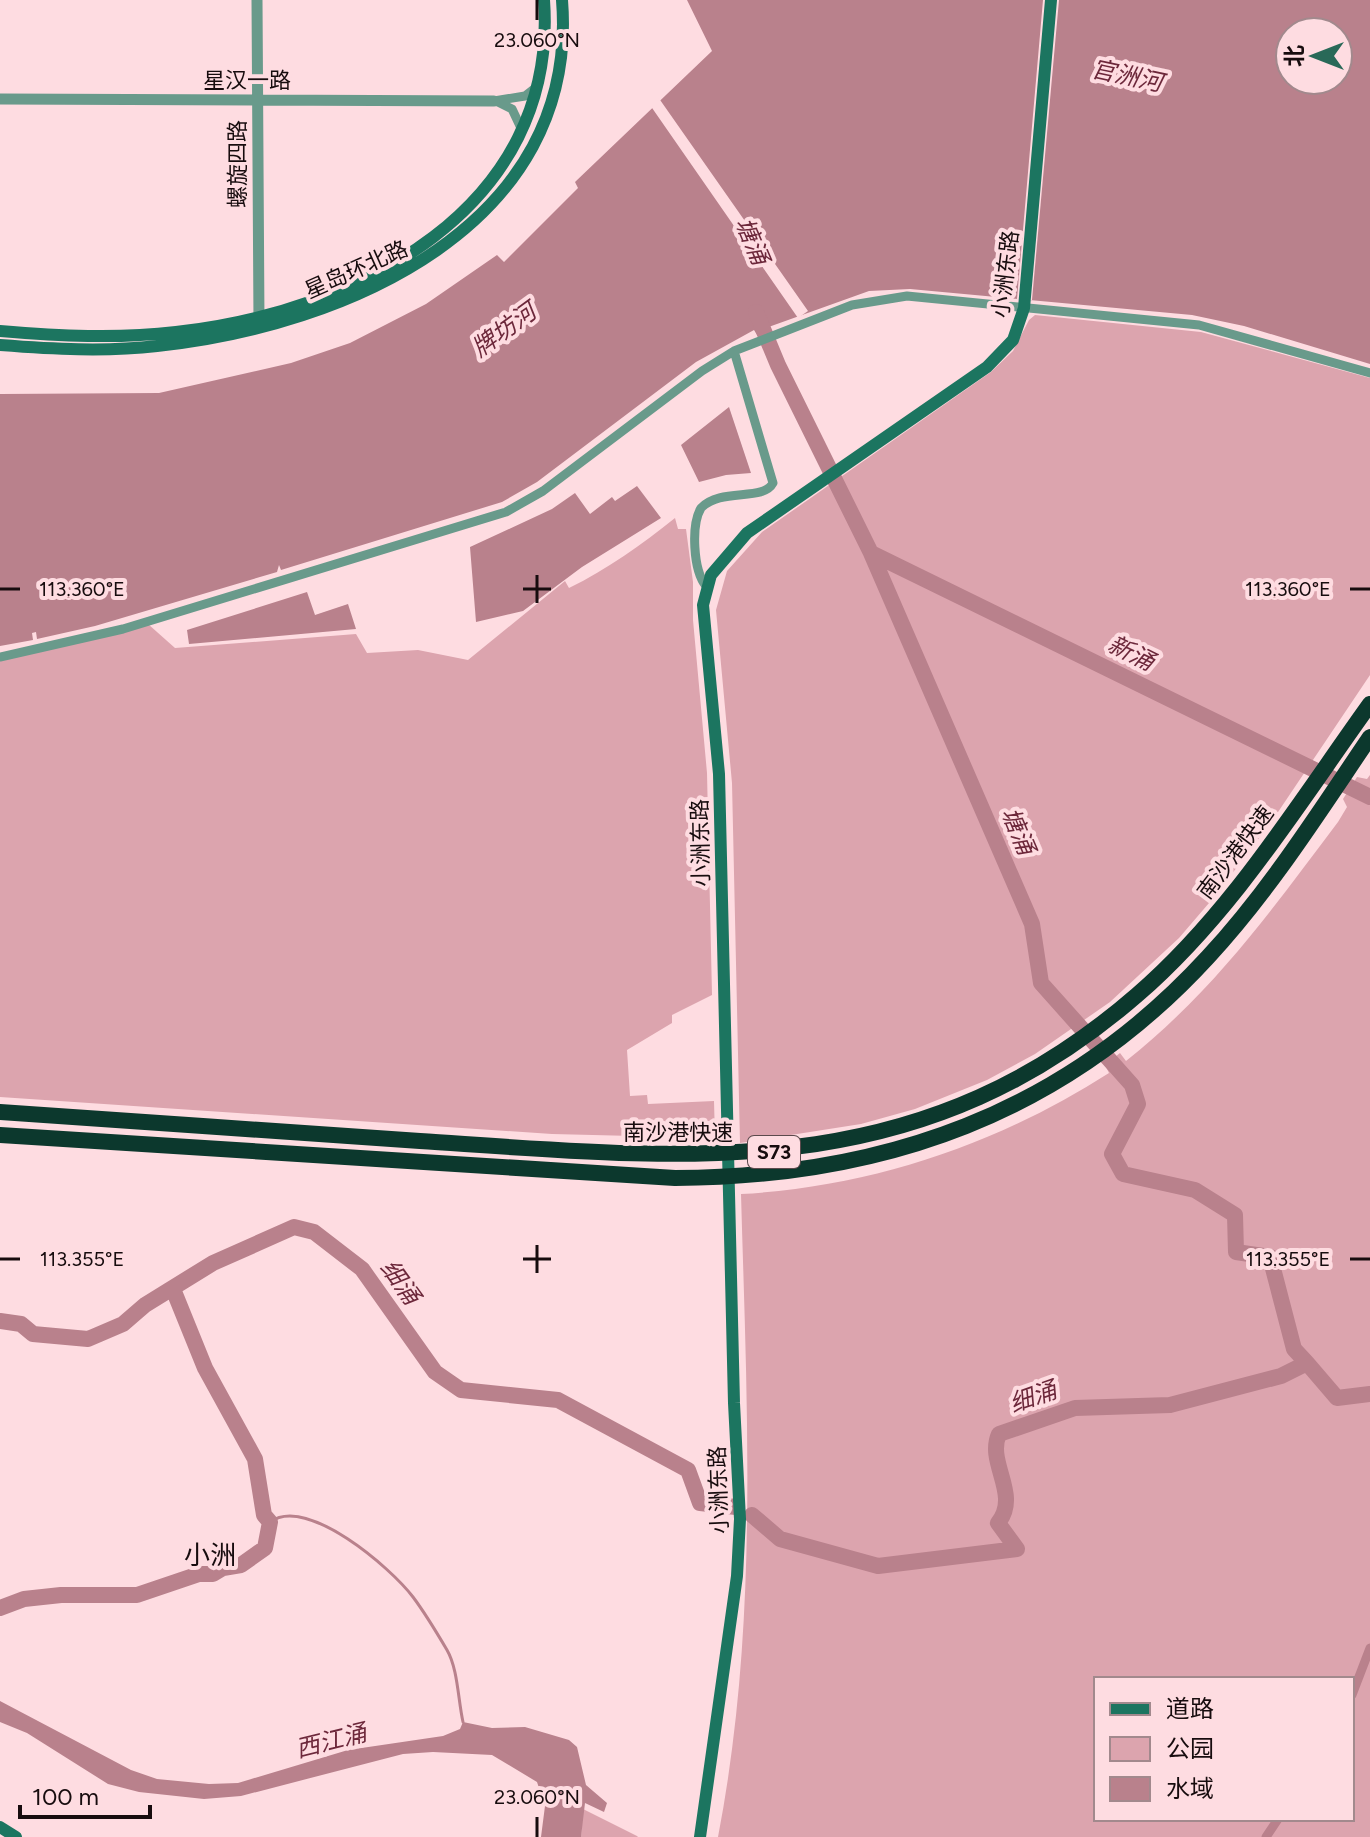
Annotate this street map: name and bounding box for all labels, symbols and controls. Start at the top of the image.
north arrow [1274,16,1354,96]
text: 23.060°N [494,28,580,52]
text: 北 [1281,45,1308,67]
water label: 官洲河 [1089,54,1169,98]
street label: 星汉一路 [203,67,291,94]
street label: 螺旋四路 [224,120,251,208]
water label: 塘涌 [730,213,776,271]
street label: 小洲东路 [987,229,1024,319]
street label: 星岛环北路 [300,235,412,304]
water label: 牌坊河 [466,294,545,362]
text: 113.360°E [39,577,125,601]
text: 113.360°E [1245,577,1331,601]
water label: 新涌 [1103,629,1162,677]
street label: 小洲东路 [686,799,715,887]
street label: 南沙港快速 [1192,800,1279,904]
water label: 塘涌 [996,803,1042,861]
street label: 南沙港快速 [623,1119,733,1146]
road number: S73 [748,1136,800,1168]
text: 113.355°E [40,1247,124,1271]
text: 113.355°E [1246,1247,1330,1271]
water label: 细涌 [375,1254,428,1312]
water label: 细涌 [1005,1374,1063,1418]
street label: 小洲东路 [703,1446,734,1534]
district label: 小洲 [184,1539,236,1571]
legend [1094,1677,1354,1821]
text: 道路 [1166,1694,1214,1723]
water label: 西江涌 [292,1717,372,1763]
text: 公园 [1166,1734,1214,1763]
scale bar [20,1769,150,1819]
text: 水域 [1166,1774,1214,1803]
text: 100 m [32,1782,99,1811]
text: 23.060°N [494,1785,580,1809]

